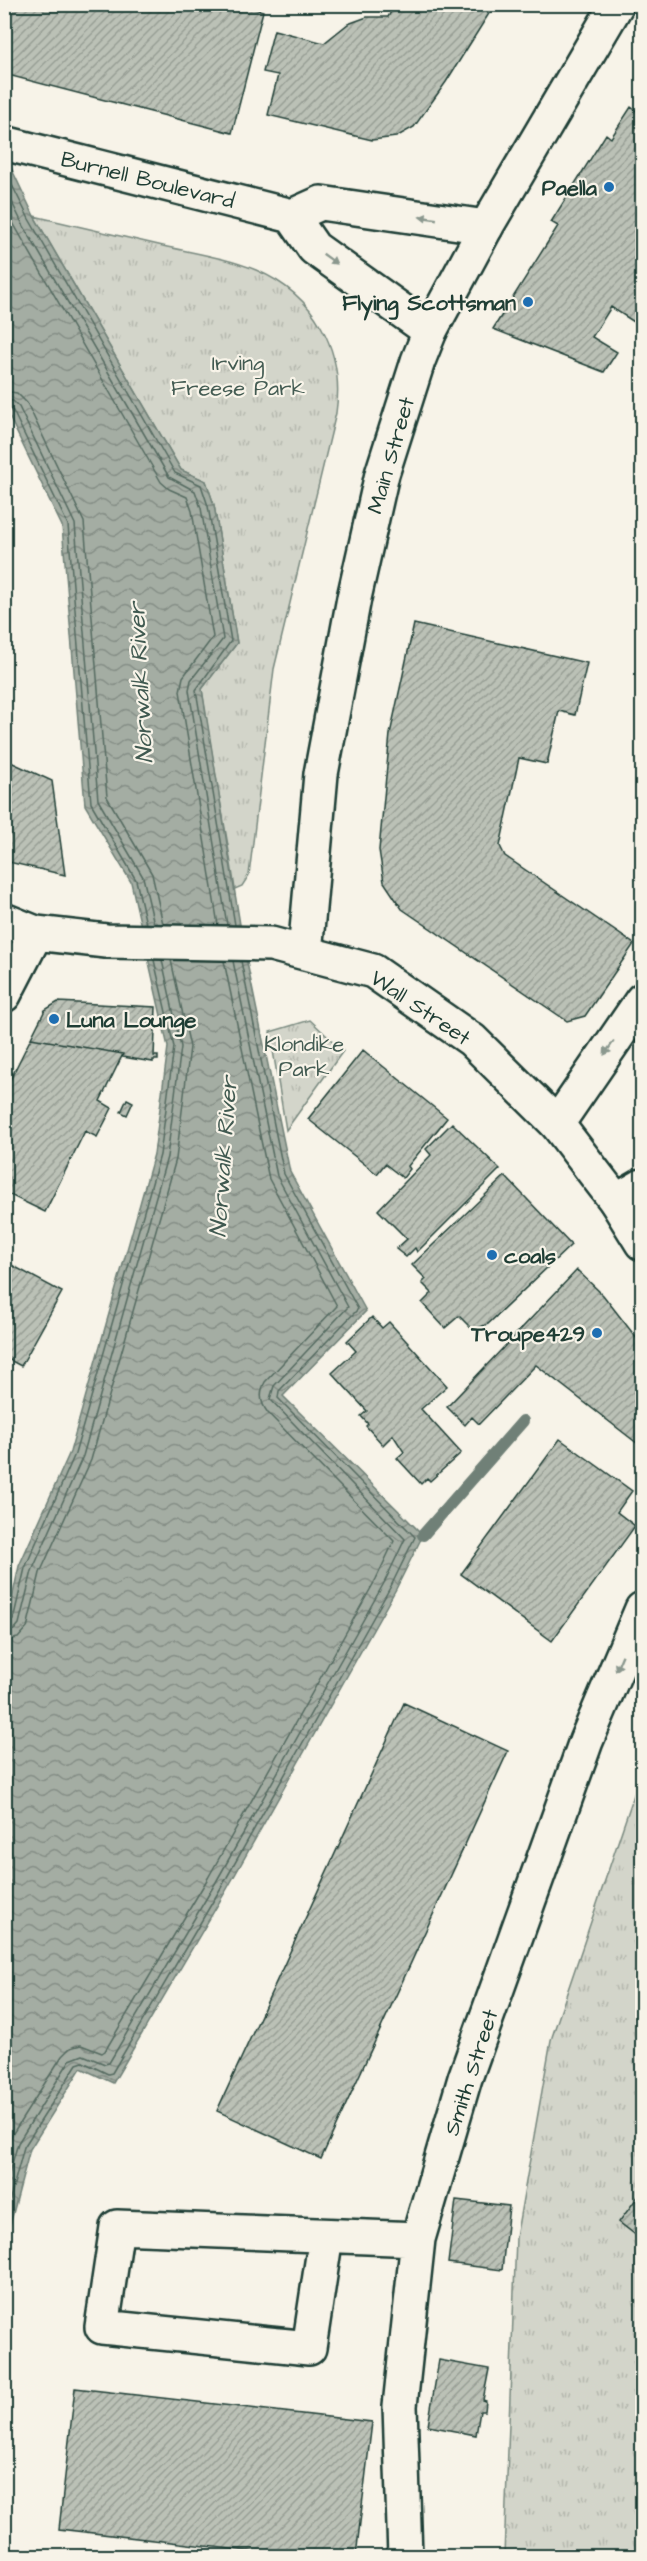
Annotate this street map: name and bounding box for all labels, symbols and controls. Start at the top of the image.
street label: Burnell Boulevard [57,144,238,217]
place label: Paella [542,173,598,204]
marker: Paella [602,180,616,194]
one-way arrow [418,214,437,223]
one-way arrow [322,253,338,265]
place label: Flying Scottsman [342,288,516,321]
marker: Flying Scottsman [521,295,535,309]
park label: Irving Freese Park [171,348,305,404]
street label: Main Street [360,393,423,518]
water label: Norwalk River [120,599,162,764]
street label: Wall Street [364,963,477,1053]
place label: Luna Lounge [66,1005,197,1037]
marker: Luna Lounge [47,1012,61,1026]
park label: Klondike Park [264,1029,344,1085]
one-way arrow [603,1040,615,1056]
water label: Norwalk River [201,1073,247,1239]
place label: coals [504,1241,556,1272]
marker: coals [485,1248,499,1262]
place label: Troupe429 [470,1319,585,1350]
marker: Troupe429 [590,1326,604,1340]
one-way arrow [614,1655,624,1673]
street label: Smith Street [436,2005,506,2140]

